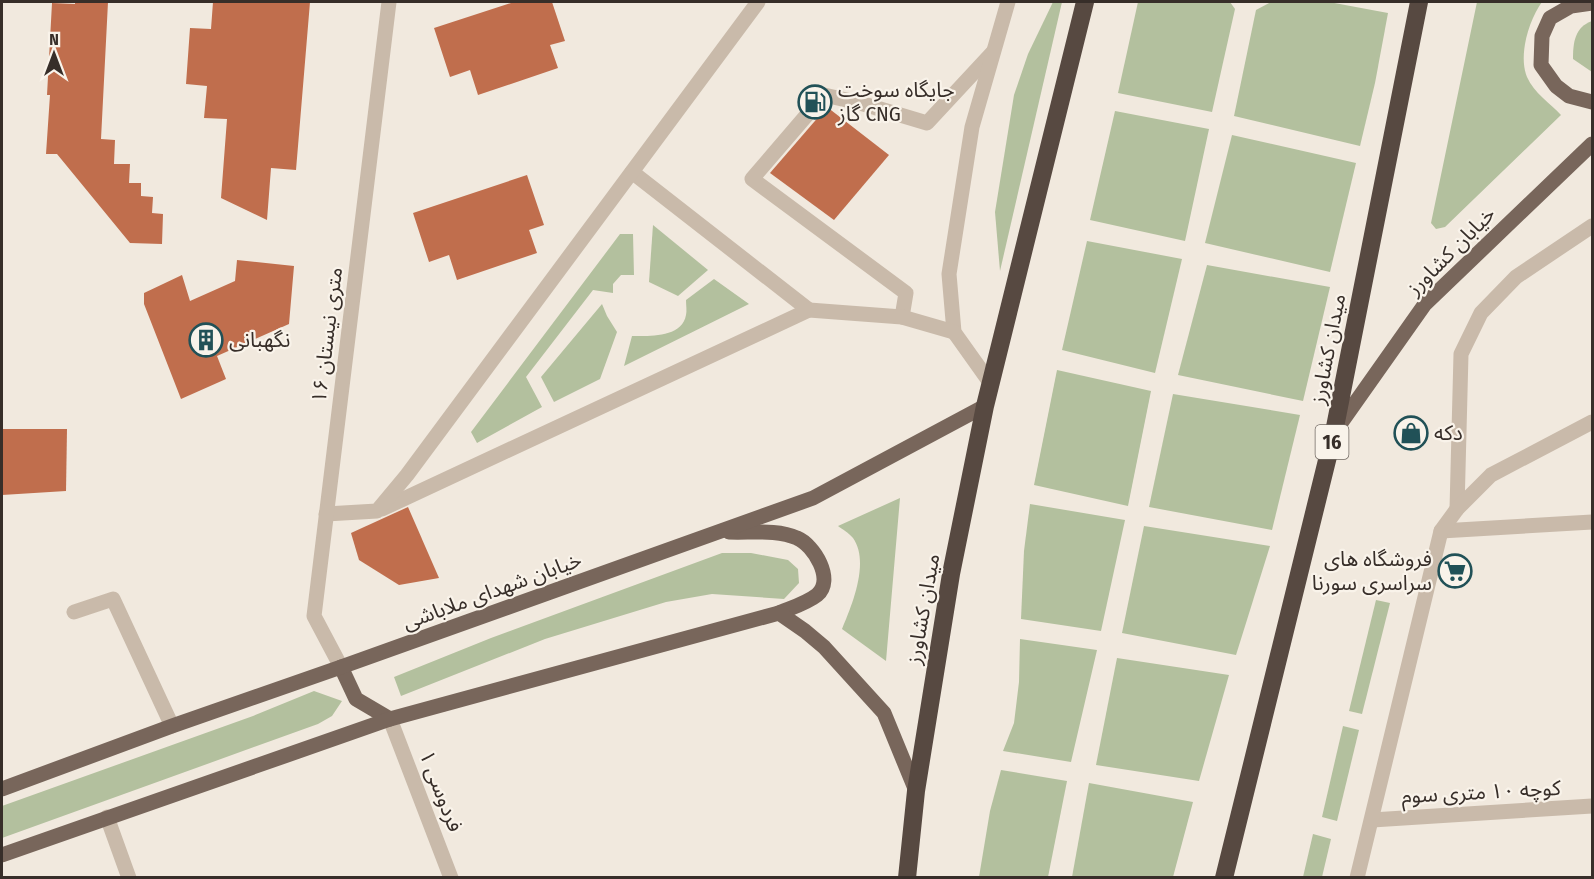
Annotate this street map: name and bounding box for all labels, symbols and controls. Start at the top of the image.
north arrow [24,24,84,84]
text: N [49,30,59,49]
place label: جایگاه سوخت گاز CNG [837,77,955,127]
fuel station icon: جایگاه سوخت گاز CNG [797,84,833,120]
street label: خیابان کشاورز [1401,201,1501,301]
street label: ۱۶ متری نیستان [306,266,348,404]
street label: میدان کشاورز [1304,292,1351,407]
building icon: نگهبانی [188,322,224,358]
place label: نگهبانی [229,327,290,353]
shop icon: دکه [1393,415,1429,451]
place label: دکه [1434,420,1463,446]
road number: 16 [1316,425,1348,459]
street label: خیابان شهدای ملاباشی [399,546,585,636]
place label: فروشگاه های سراسری سورنا [1312,546,1432,596]
street label: میدان کشاورز [900,552,946,667]
supermarket icon: فروشگاه های سراسری سورنا [1437,553,1473,589]
street label: فردوسی ۱ [414,746,468,836]
street label: کوچه ۱۰ متری سوم [1401,775,1562,812]

